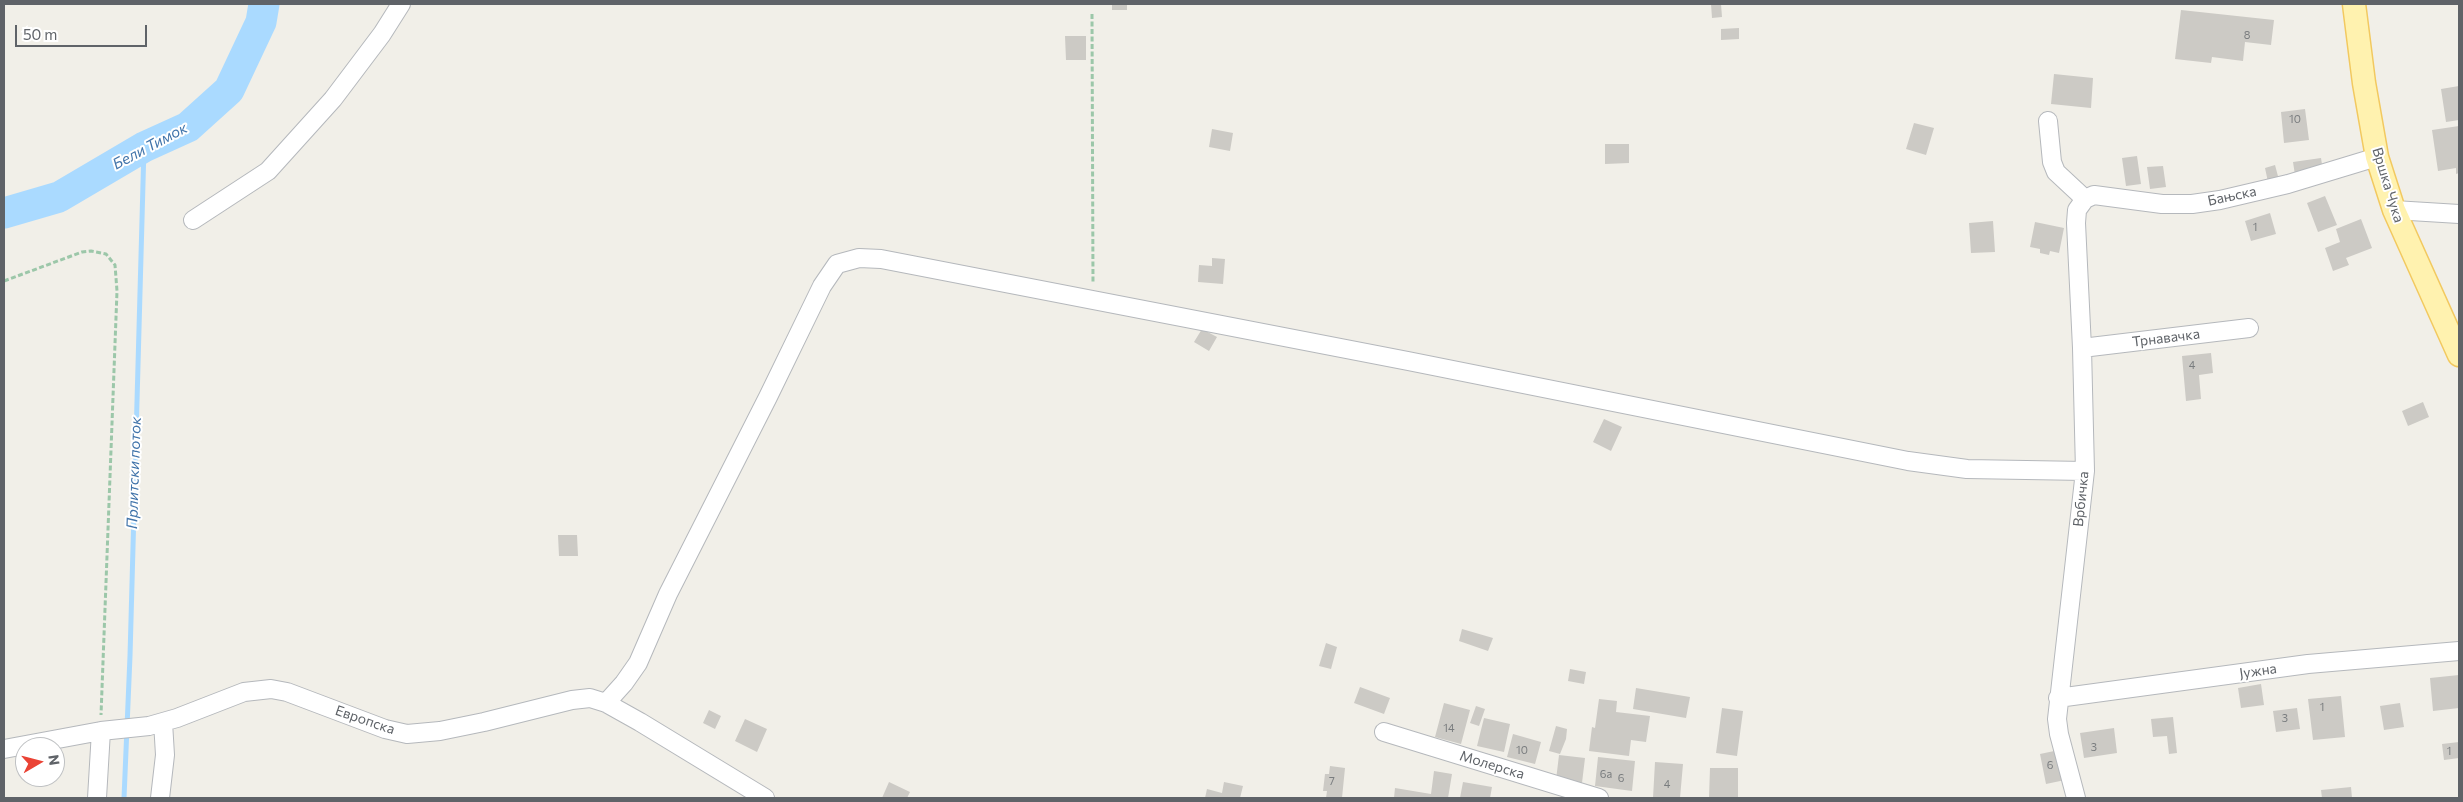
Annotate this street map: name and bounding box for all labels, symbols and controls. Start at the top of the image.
scale bar [18,15,150,47]
text: 50 m [23,25,57,43]
house number: 8 [2244,28,2250,42]
house number: 10 [2289,112,2301,126]
water label: Бели Тимок [110,119,190,173]
street label: Вршка Чука [2369,145,2407,225]
street label: Бањска [2206,183,2258,209]
house number: 1 [2253,220,2257,234]
street label: Трнавачка [2131,326,2201,350]
house number: 4 [2189,358,2195,372]
water label: Прлитски поток [123,417,145,529]
street label: Врбичка [2070,470,2092,528]
street label: Јужна [2238,660,2278,682]
house number: 1 [2320,700,2324,714]
street label: Европска [333,702,397,738]
house number: 3 [2282,711,2288,725]
house number: 14 [1443,721,1455,735]
north arrow [15,737,65,787]
house number: 3 [2091,740,2097,754]
house number: 10 [1516,743,1528,757]
house number: 1 [2447,744,2451,758]
street label: Молерска [1458,747,1526,783]
text: N [45,754,64,766]
house number: 6 [2047,758,2053,772]
house number: 6a [1600,767,1612,781]
house number: 6 [1618,771,1624,785]
house number: 7 [1329,774,1335,788]
house number: 4 [1664,777,1670,791]

